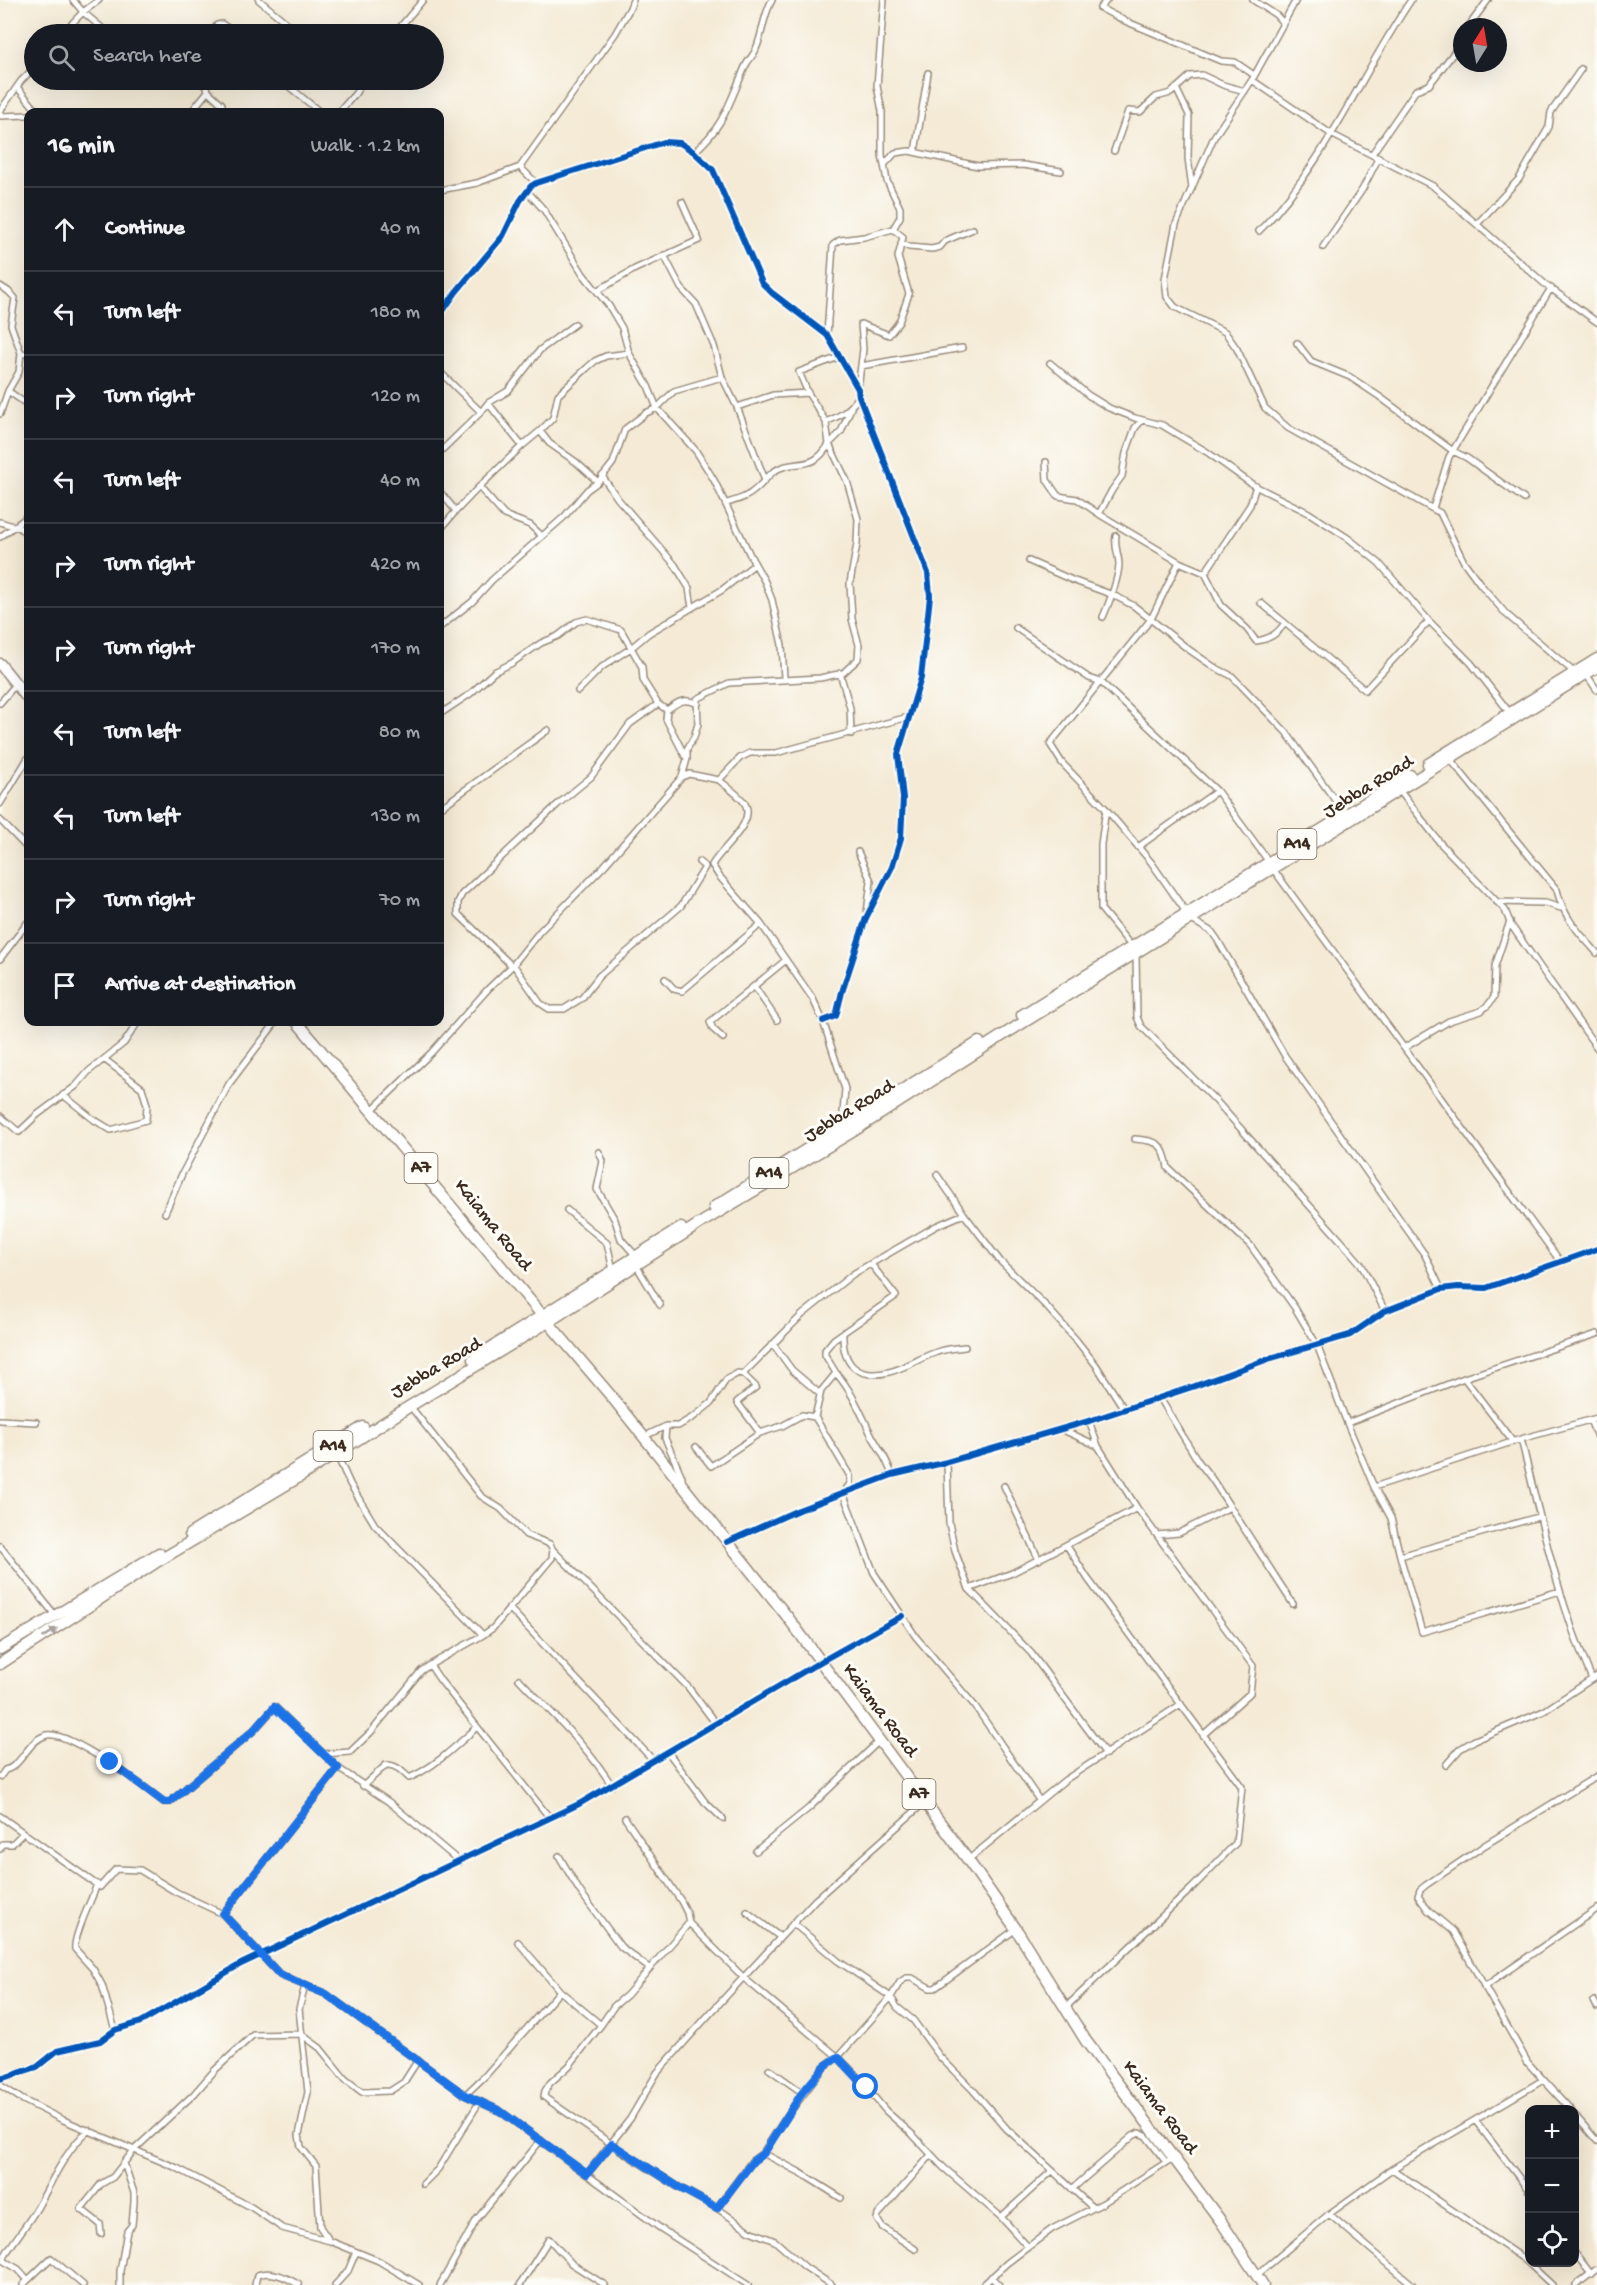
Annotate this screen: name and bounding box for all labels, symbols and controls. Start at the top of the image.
north arrow [1453,18,1507,72]
search box [24,24,444,90]
icon: search [45,41,78,74]
text: Search here [93,44,201,70]
text: 16 min [48,132,114,163]
text: Walk · 1.2 km [311,136,420,159]
icon: ahead [48,213,81,246]
text: Continue [105,216,185,242]
text: 40 m [380,218,420,241]
icon: left [48,297,81,330]
text: Turn left [105,300,179,326]
text: 180 m [371,302,420,325]
icon: right [48,381,81,414]
text: Turn right [105,384,193,410]
text: 120 m [372,386,420,409]
icon: left [48,465,81,498]
text: Turn left [105,468,179,494]
text: 40 m [380,470,420,493]
icon: right [48,549,81,582]
text: Turn right [105,552,193,578]
text: 420 m [370,554,420,577]
icon: right [48,633,81,666]
text: Turn right [105,636,193,662]
text: 170 m [371,638,420,661]
icon: left [48,717,81,750]
text: Turn left [105,720,179,746]
text: 80 m [379,722,420,745]
street label: Jebba Road [1320,750,1420,825]
icon: left [48,801,81,834]
text: Turn left [105,804,179,830]
text: 130 m [371,806,420,829]
road number: A14 [1278,829,1316,859]
icon: right [48,885,81,918]
text: Turn right [105,888,193,914]
text: 70 m [379,890,420,913]
icon: arrive [48,969,81,1002]
text: Arrive at destination [105,972,295,998]
street label: Jebba Road [801,1074,901,1149]
road number: A7 [404,1153,438,1183]
road number: A14 [750,1158,788,1188]
street label: Kaiama Road [448,1176,537,1278]
street label: Jebba Road [388,1332,488,1405]
road number: A14 [314,1431,352,1461]
one-way arrow [41,1627,58,1638]
street label: Kaiama Road [836,1660,923,1764]
route end [96,1748,122,1774]
road number: A7 [902,1779,936,1809]
street label: Kaiama Road [1116,2057,1203,2161]
route start [852,2073,878,2099]
map controls [1525,2105,1579,2267]
button: + [1525,2105,1579,2159]
button: − [1525,2159,1579,2213]
button: locate [1525,2213,1579,2267]

